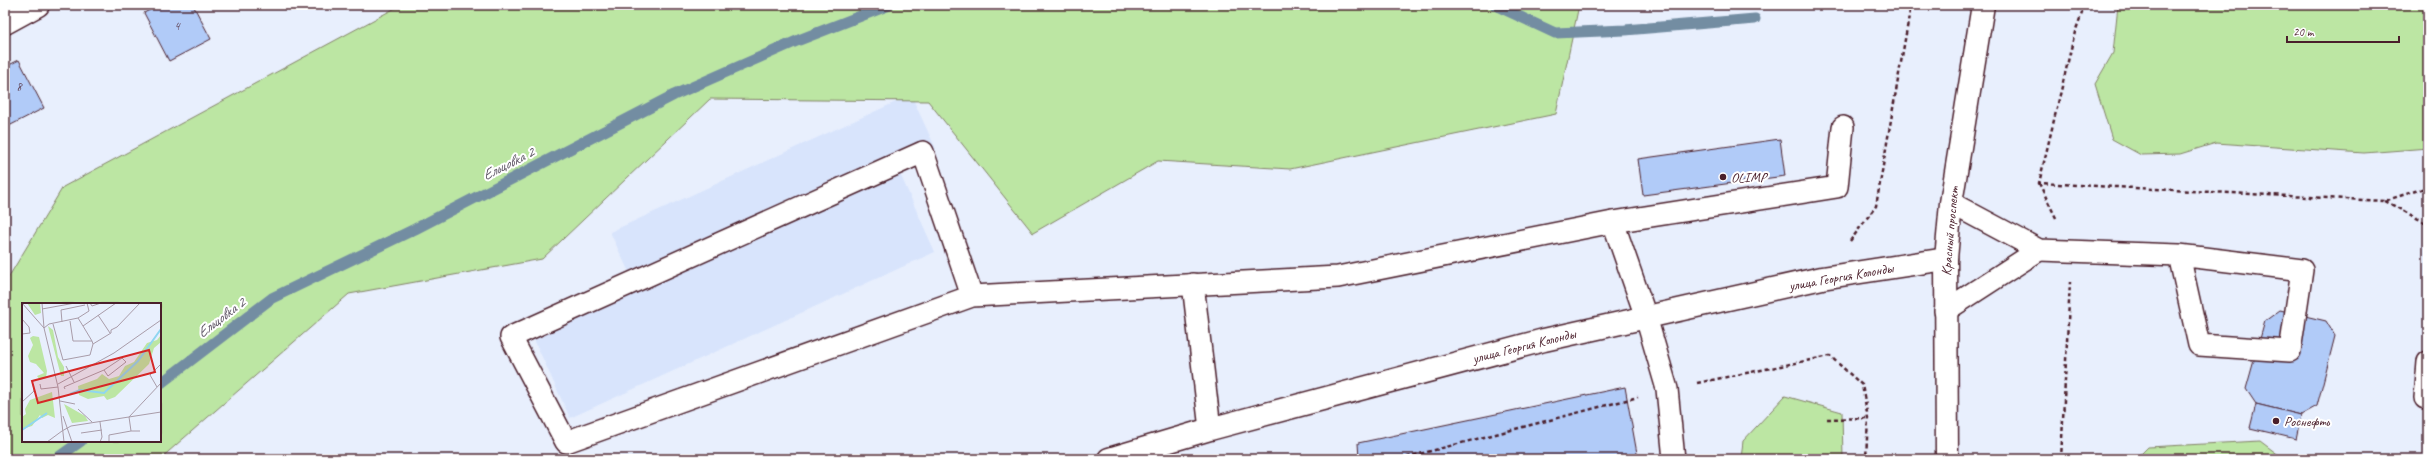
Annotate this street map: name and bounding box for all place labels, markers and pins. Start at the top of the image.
place label: OLIMP [1731,169,1769,186]
marker: OLIMP [1718,172,1728,182]
place label: Роснефть [2284,413,2331,430]
marker: Роснефть [2271,416,2281,426]

